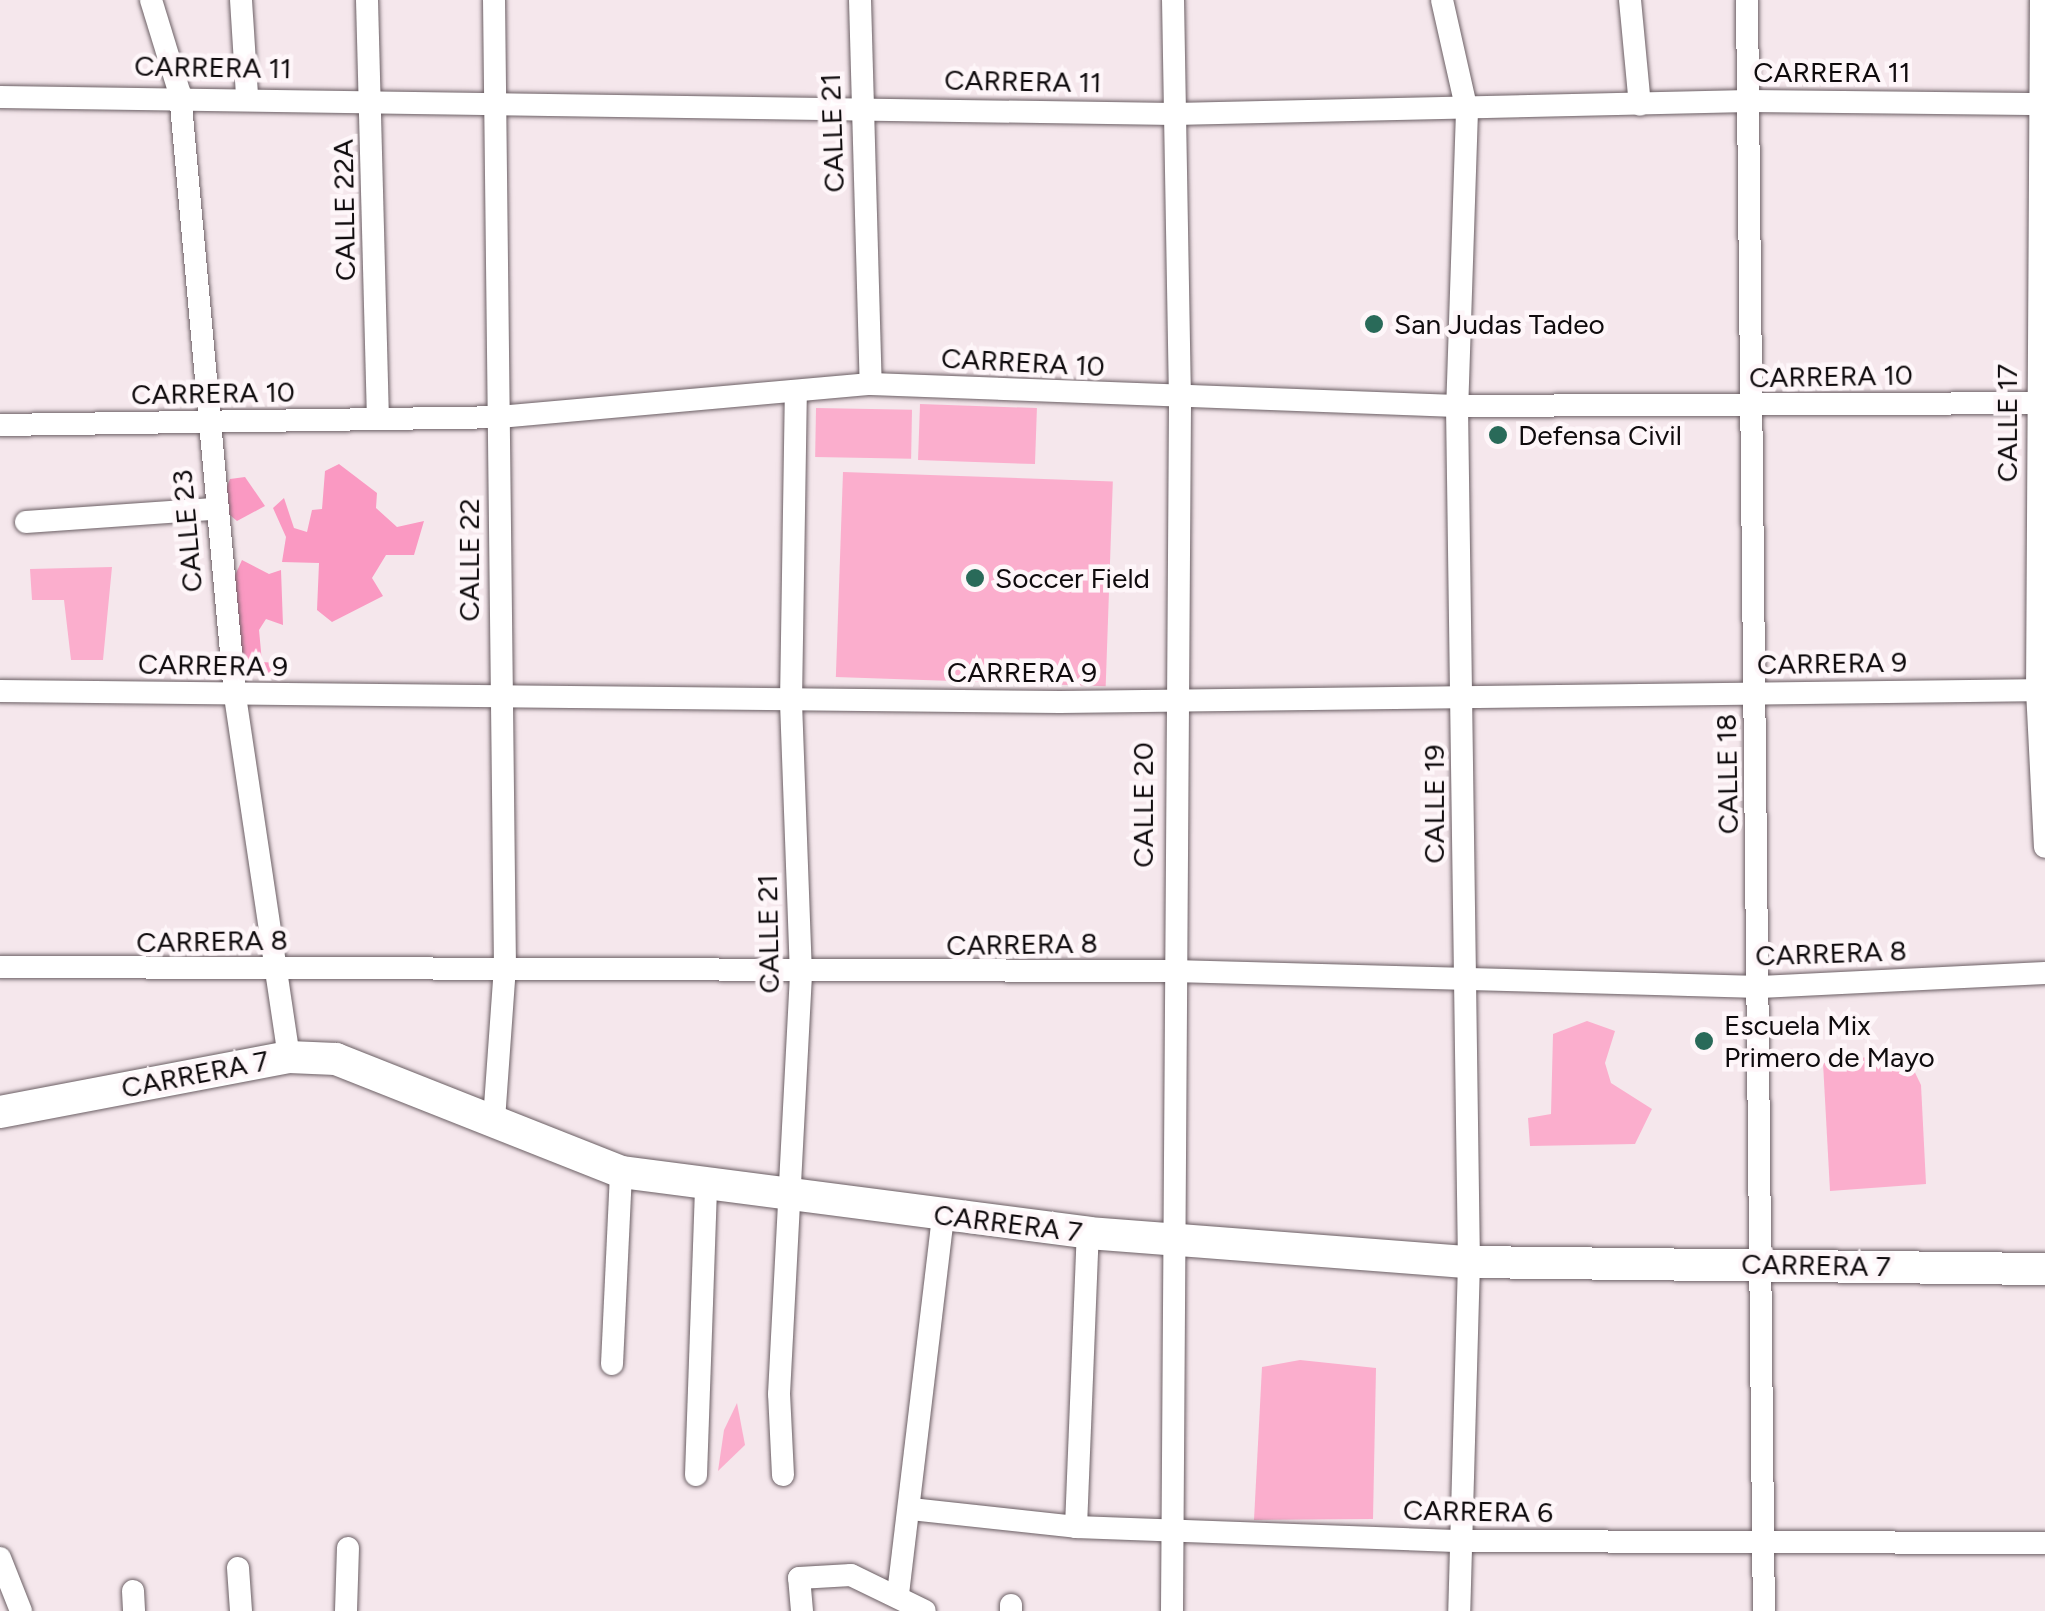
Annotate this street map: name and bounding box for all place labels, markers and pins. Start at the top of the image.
place label: San Judas Tadeo [1394,307,1605,341]
marker: San Judas Tadeo [1363,313,1385,335]
place label: Defensa Civil [1518,418,1682,452]
marker: Defensa Civil [1487,424,1509,446]
place label: Soccer Field [995,561,1150,595]
marker: Soccer Field [964,567,986,589]
place label: Escuela Mix Primero de Mayo [1724,1008,1935,1074]
marker: Escuela Mix Primero de Mayo [1693,1030,1715,1052]

